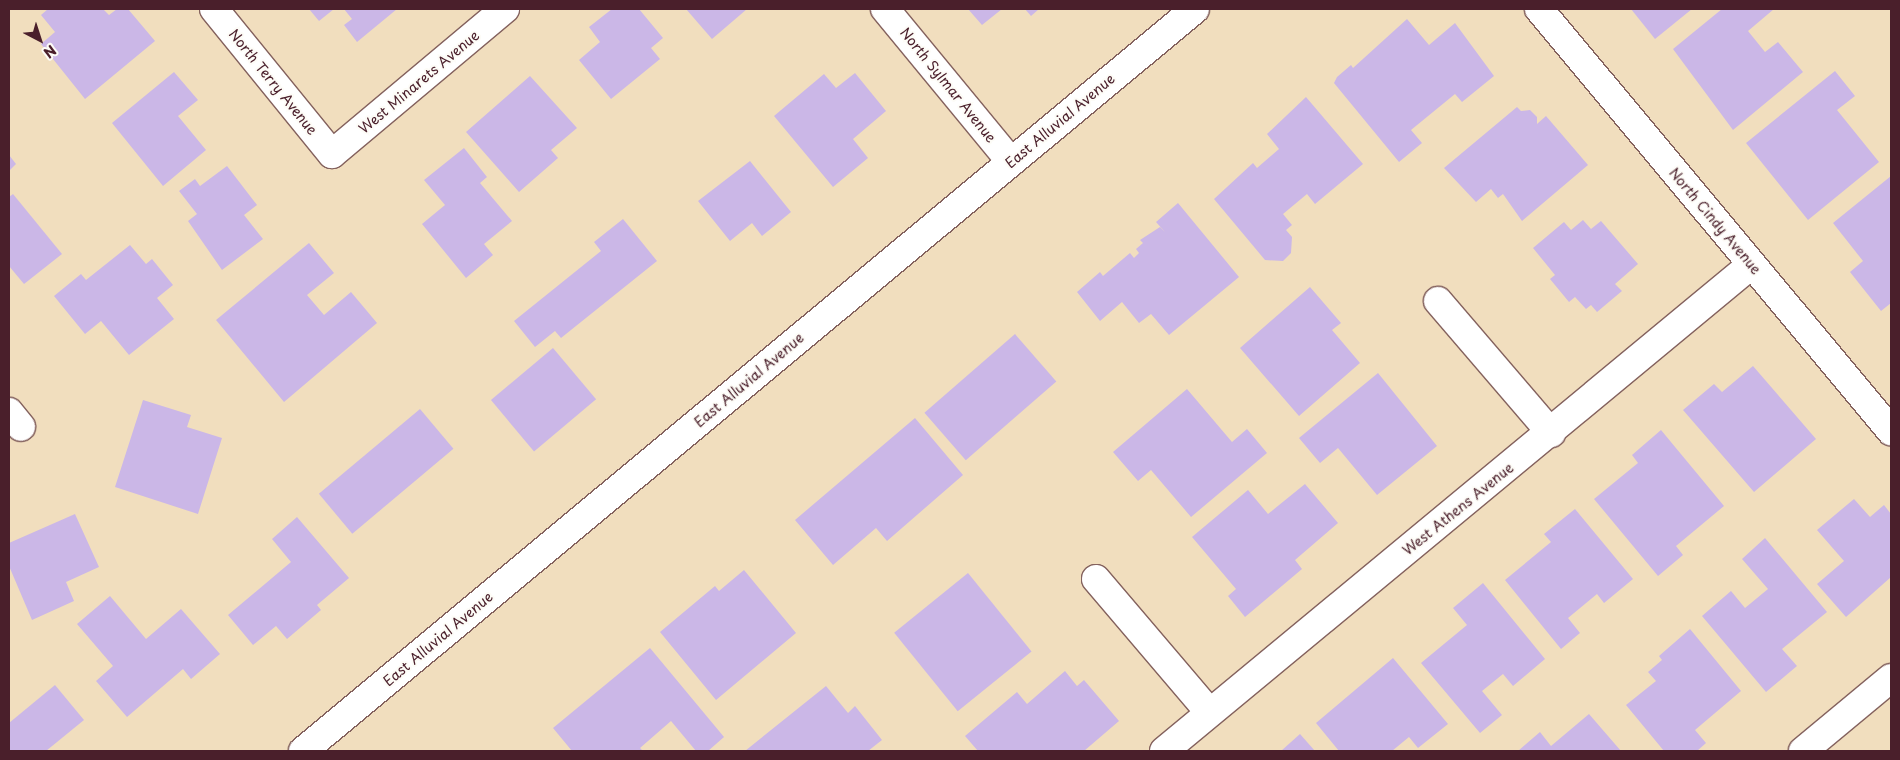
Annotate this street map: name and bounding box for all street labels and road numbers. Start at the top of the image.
street label: North Sylmar Avenue [896,24,1000,146]
street label: North Terry Avenue [225,25,321,139]
street label: West Minarets Avenue [356,27,482,137]
street label: East Alluvial Avenue [1002,71,1118,171]
street label: North Cindy Avenue [1665,164,1765,278]
street label: East Alluvial Avenue [691,330,807,430]
street label: West Athens Avenue [1400,460,1516,558]
street label: East Alluvial Avenue [380,589,496,689]

